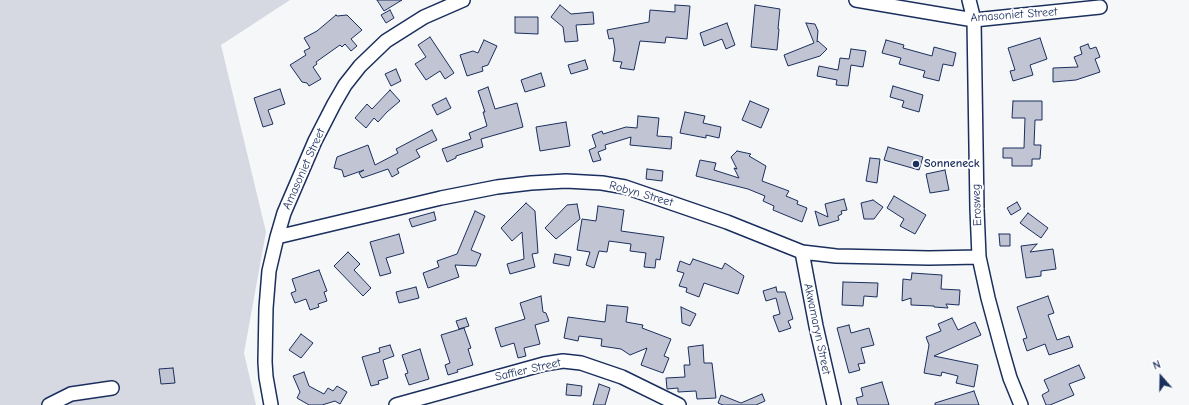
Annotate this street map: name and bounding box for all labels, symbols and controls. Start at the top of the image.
street label: Amasoniet Street [970,5,1058,25]
street label: Amasoniet Street [280,126,328,212]
place label: Sonneneck [924,157,980,171]
marker: Sonneneck [911,159,921,169]
street label: Robyn Street [607,178,675,210]
street label: Erosweg [969,184,985,226]
street label: Akwamaryn Street [800,282,834,376]
street label: Saffier Street [494,355,562,385]
north arrow [1141,357,1181,397]
text: N [1151,358,1162,373]

